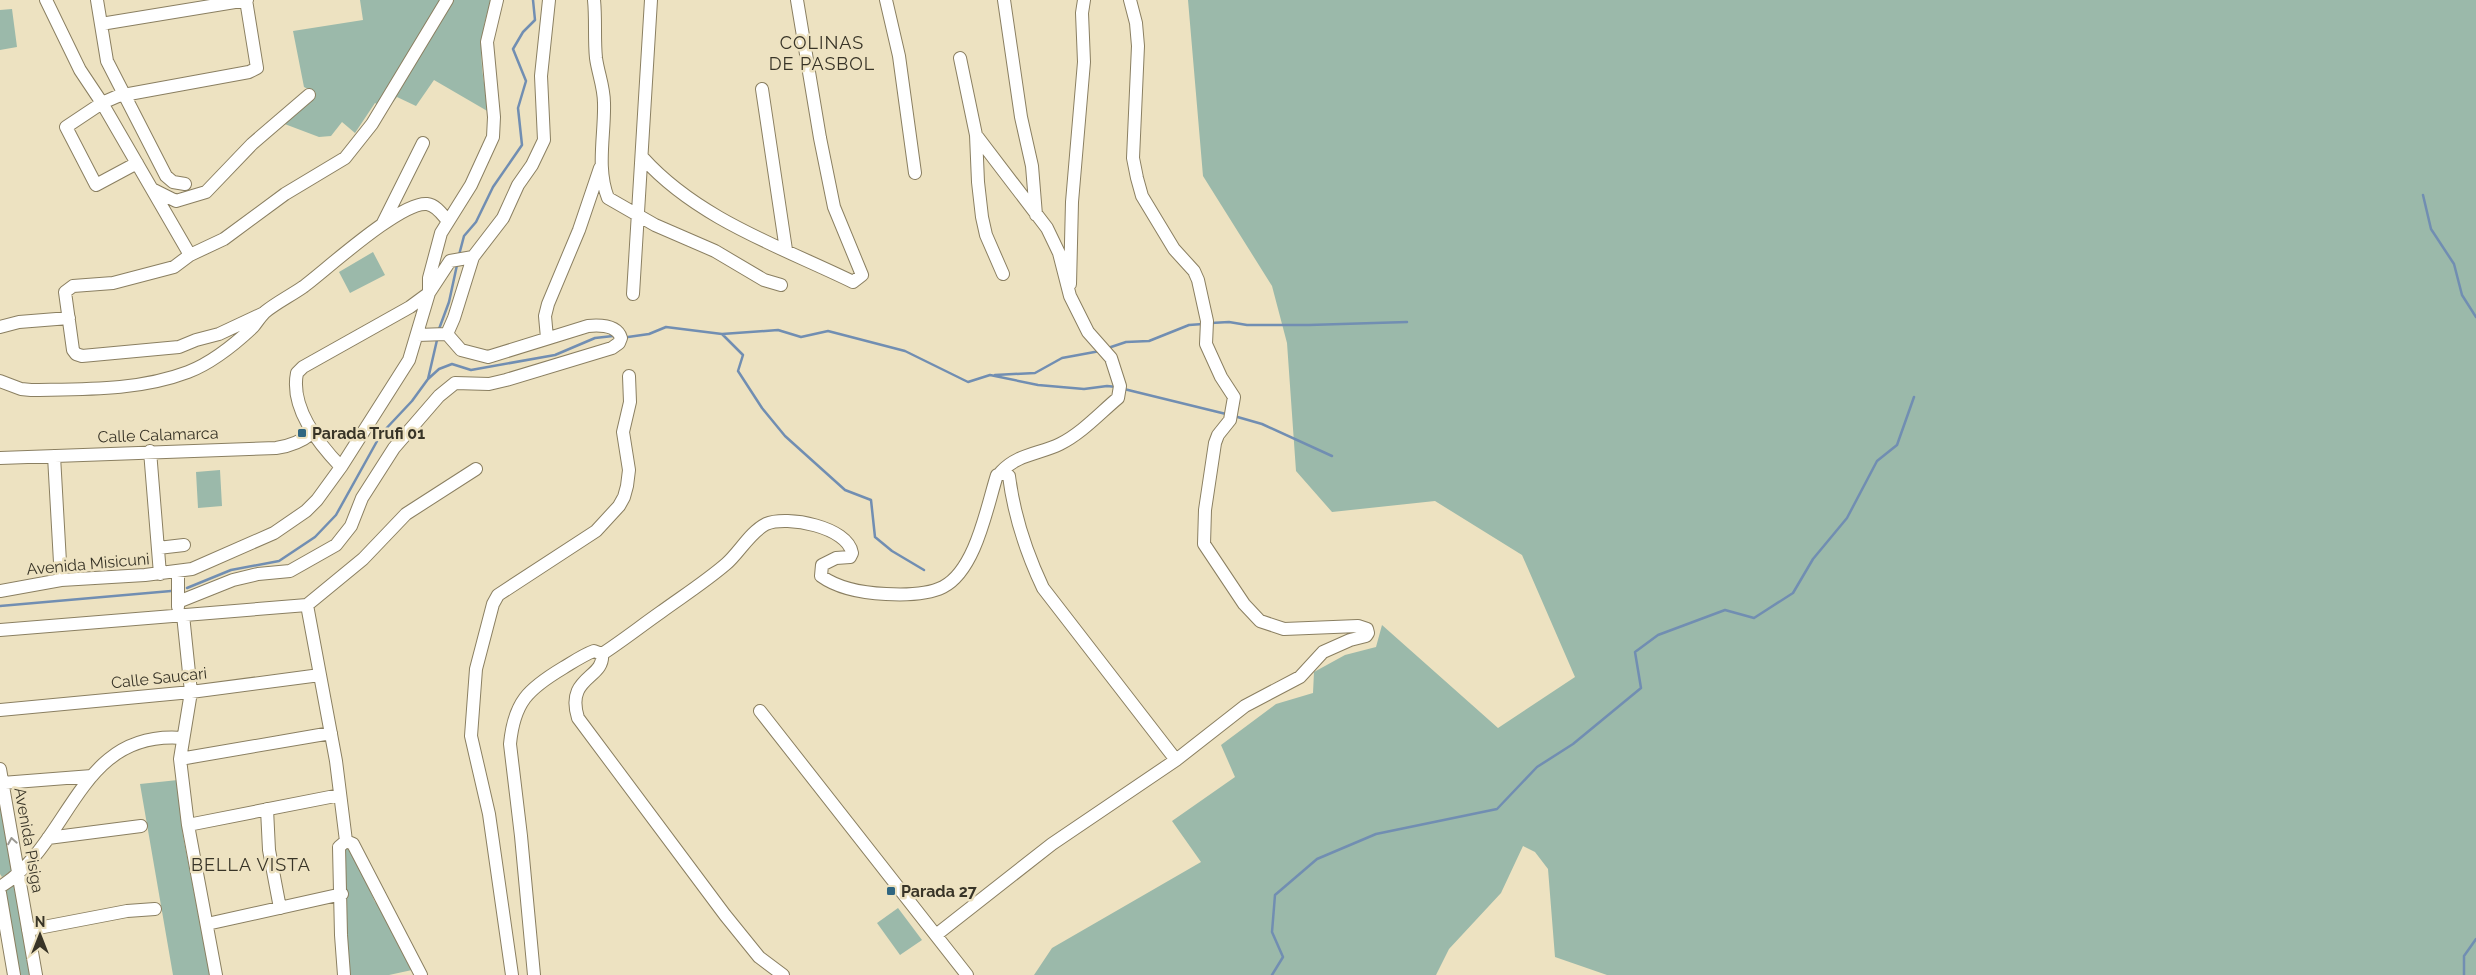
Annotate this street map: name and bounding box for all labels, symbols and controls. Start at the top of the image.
district label: COLINAS DE PASBOL [769,32,875,74]
street label: Calle Calamarca [97,423,219,447]
place label: Parada Trufi 01 [312,424,425,443]
marker: Parada Trufi 01 [296,427,308,439]
street label: Avenida Misicuni [26,549,150,579]
street label: Calle Saucari [110,664,208,692]
street label: Avenida Pisiga [10,786,48,894]
one-way arrow [8,836,18,845]
district label: BELLA VISTA [191,854,311,875]
place label: Parada 27 [901,882,977,901]
marker: Parada 27 [885,885,897,897]
north arrow [15,910,65,960]
text: N [35,914,45,930]

